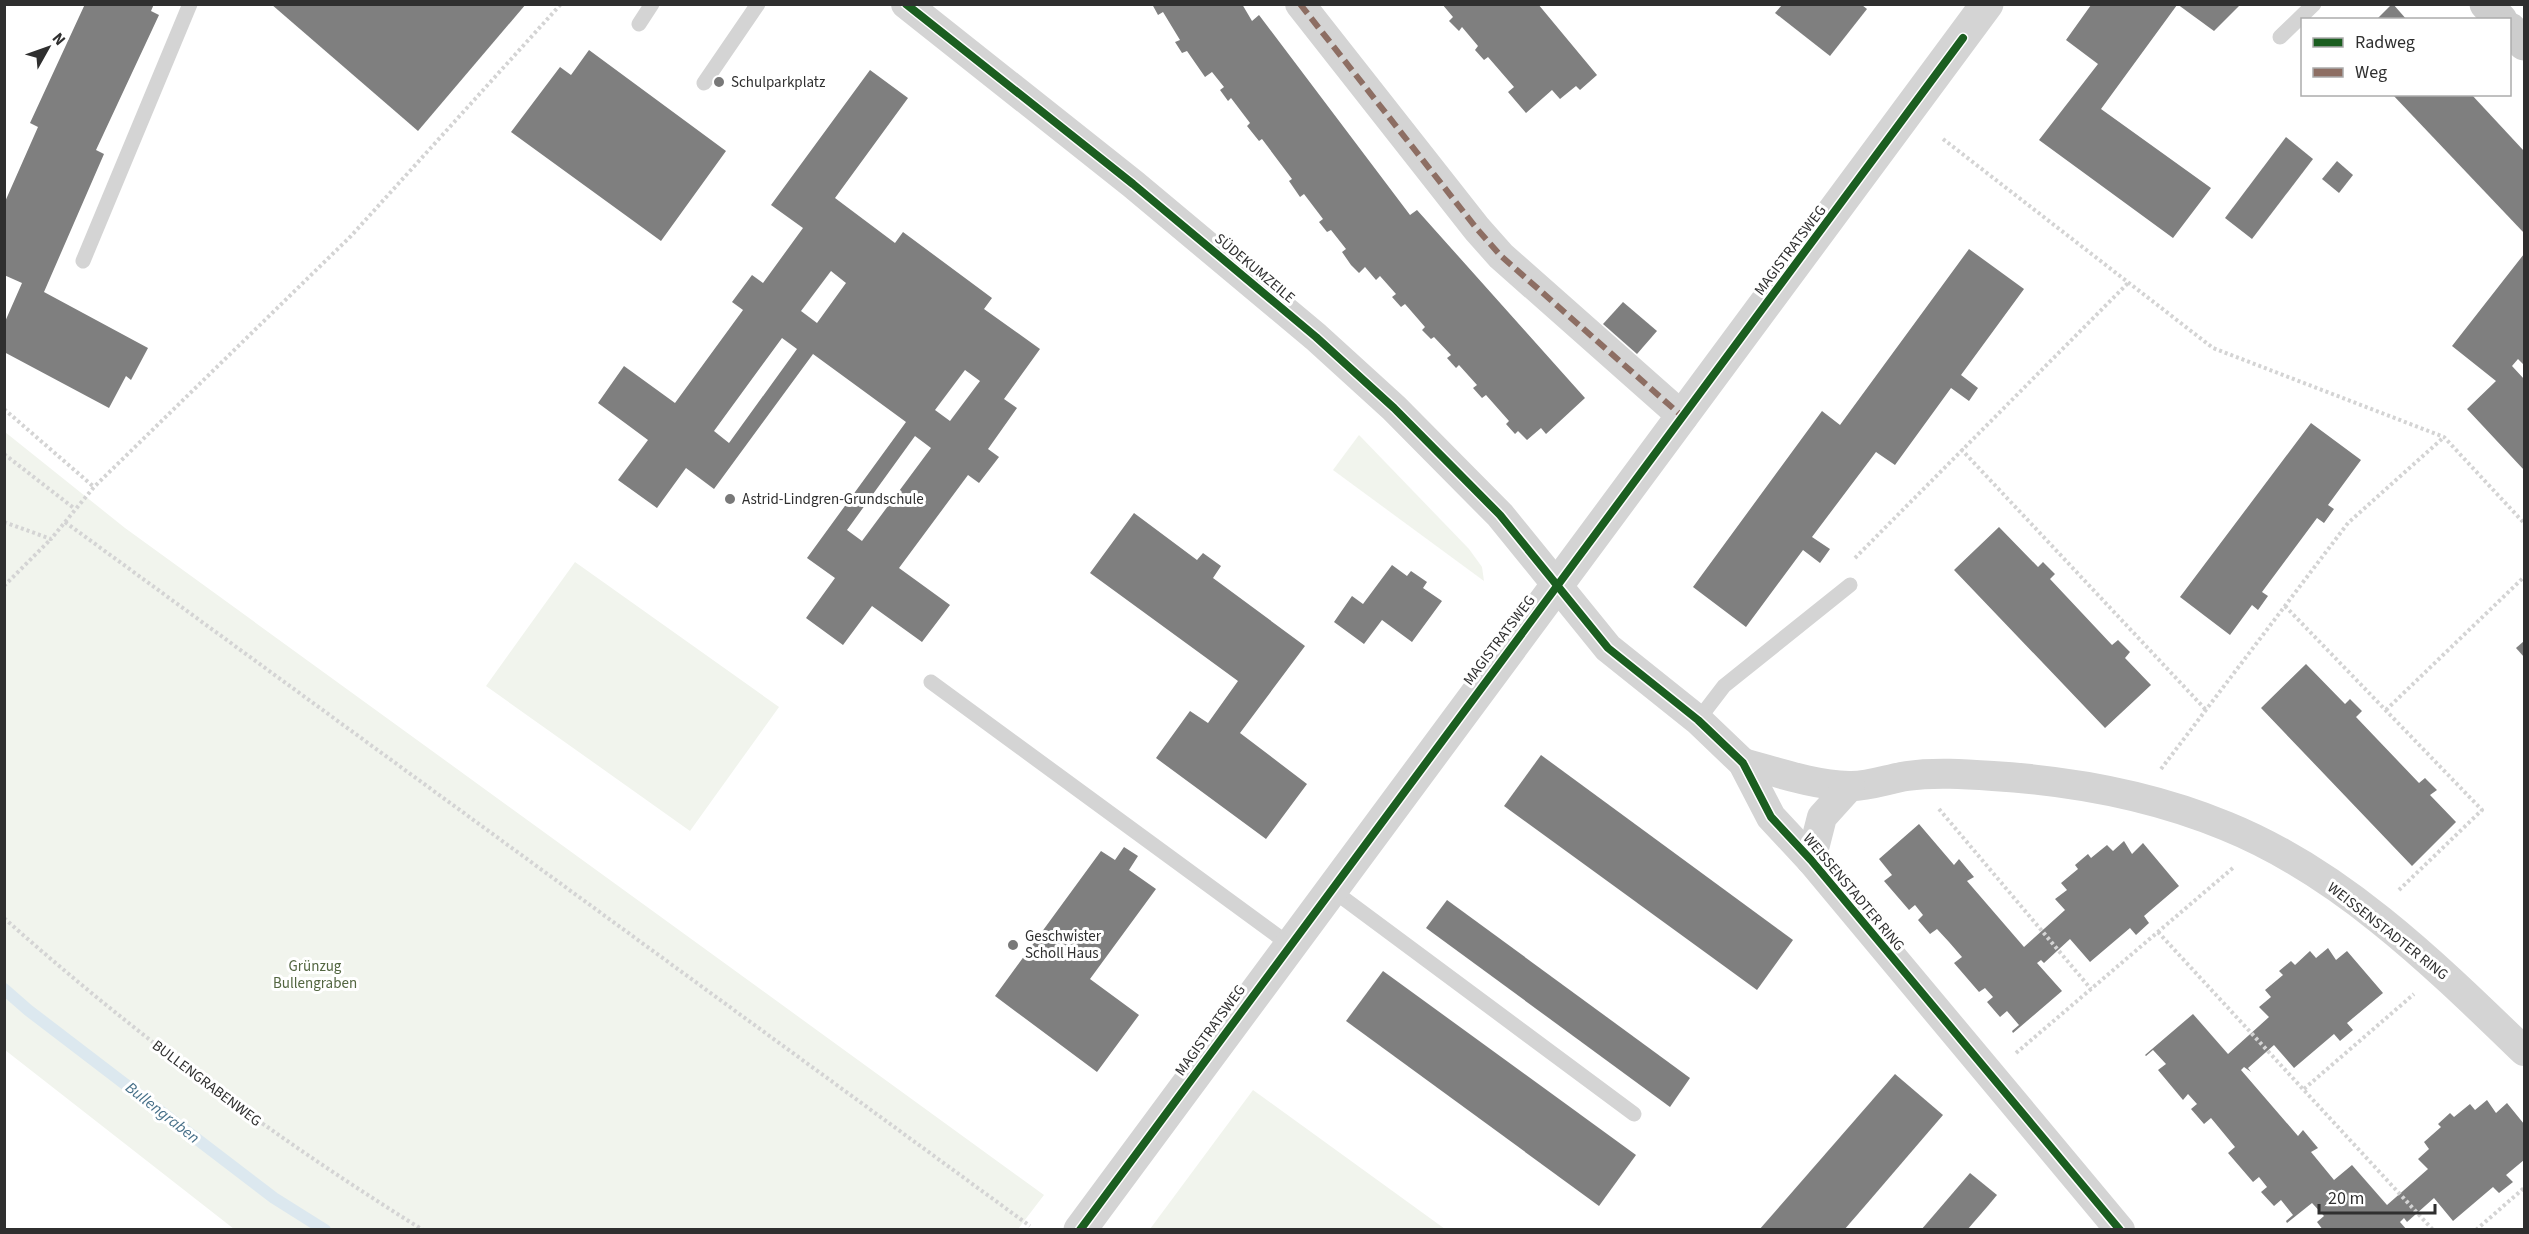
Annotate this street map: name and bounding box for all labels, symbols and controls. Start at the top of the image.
north arrow [18,18,78,78]
legend [2301,18,2511,96]
text: N [47,28,71,50]
text: Radweg [2355,30,2415,55]
text: Weg [2355,60,2387,85]
place label: Schulparkplatz [731,72,825,93]
marker: Schulparkplatz [712,75,726,89]
street label: MAGISTRATSWEG [1749,201,1831,300]
street label: SÜDEKUMZEILE [1210,229,1299,308]
place label: Astrid-Lindgren-Grundschule [742,489,924,510]
marker: Astrid-Lindgren-Grundschule [723,492,737,506]
street label: MAGISTRATSWEG [1458,591,1540,690]
street label: WEISSENSTADTER RING [1798,829,1909,956]
street label: WEISSENSTADTER RING [2323,878,2453,985]
place label: Geschwister Scholl Haus [1025,926,1102,964]
marker: Geschwister Scholl Haus [1006,938,1020,952]
park label: Grünzug Bullengraben [273,956,357,994]
street label: MAGISTRATSWEG [1170,980,1251,1080]
street label: BULLENGRABENWEG [148,1035,266,1131]
water label: Bullengraben [121,1077,204,1149]
scale bar [2319,1177,2434,1215]
text: 20 m [2328,1186,2364,1211]

